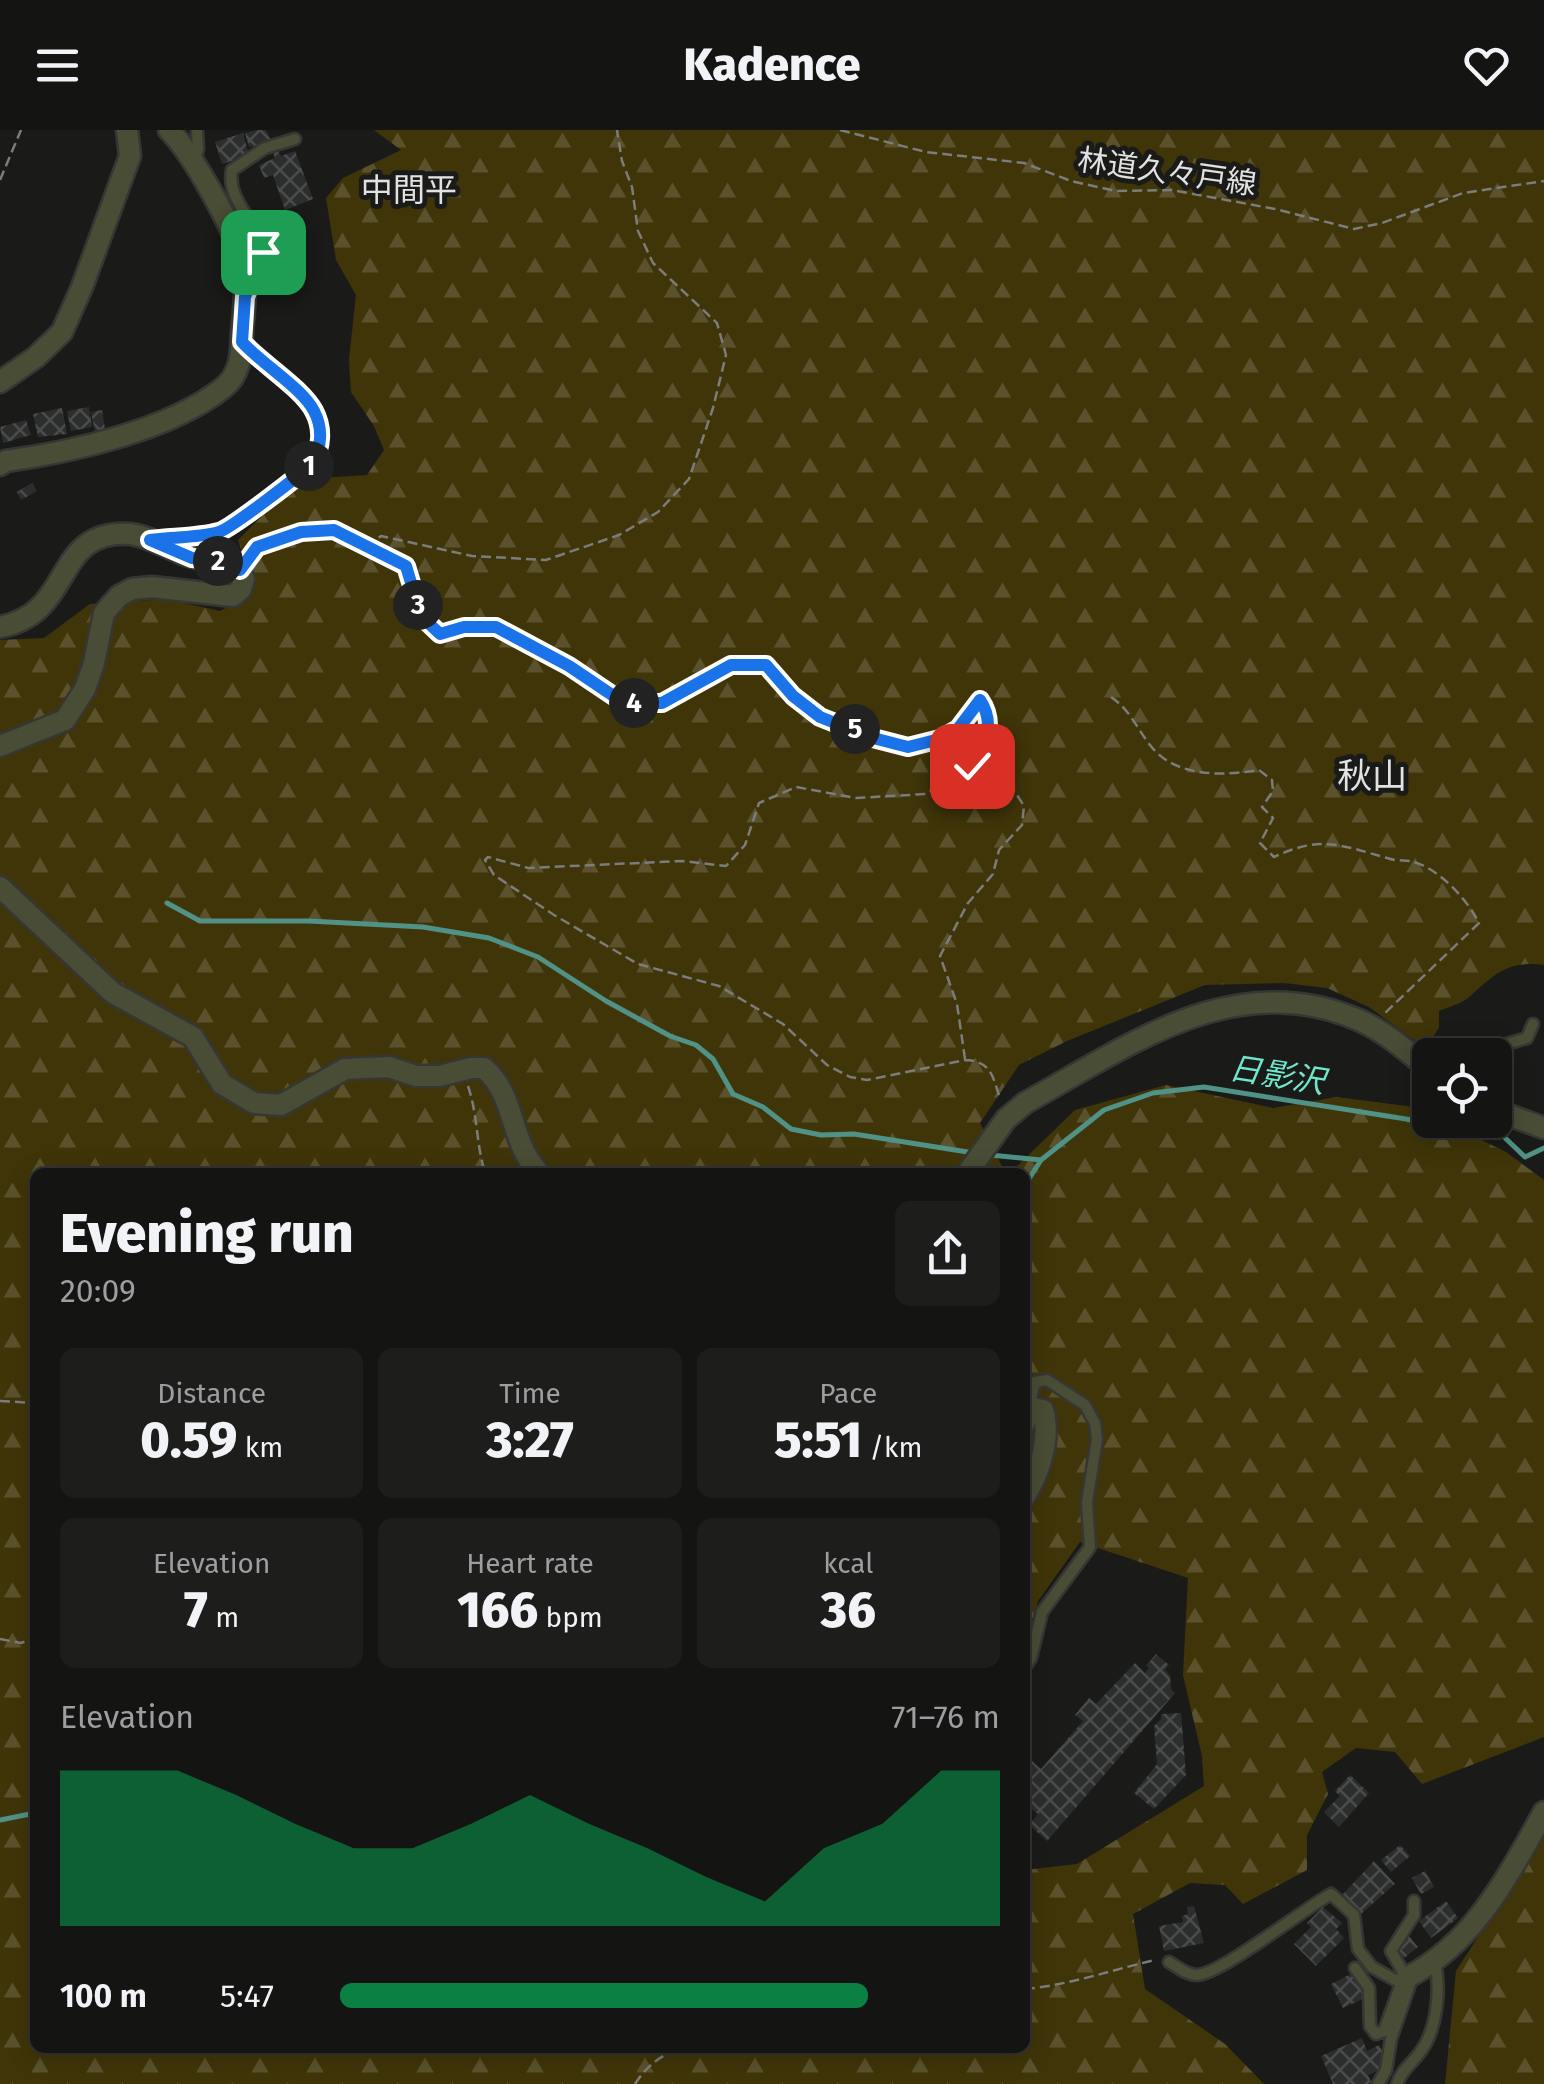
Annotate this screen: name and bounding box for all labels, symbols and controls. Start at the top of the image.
icon: menu [30,38,85,93]
text: Kadence [684,38,860,92]
icon: heart [1459,38,1514,93]
street label: 林道久々戸線 [1075,142,1259,202]
district label: 中間平 [361,171,457,209]
pin [221,210,306,295]
icon: arrive [236,225,291,280]
pin: 1 [284,441,334,491]
text: 1 [303,449,316,482]
pin: 2 [193,536,243,586]
text: 2 [211,544,225,577]
pin: 3 [393,580,443,630]
text: 3 [411,588,425,621]
pin: 4 [609,678,659,728]
text: 4 [626,686,642,719]
pin: 5 [830,704,880,754]
text: 5 [847,712,863,745]
pin [930,724,1015,809]
icon: check [945,739,1000,794]
district label: 秋山 [1337,755,1407,797]
map controls [1412,1038,1512,1138]
button: locate [1412,1038,1512,1138]
water label: 日影沢 [1227,1049,1331,1102]
text: Evening run [60,1201,354,1267]
button: share [895,1201,1000,1306]
text: 20:09 [60,1272,136,1310]
text: Distance [157,1377,266,1410]
text: Time [499,1377,561,1410]
text: Pace [819,1377,877,1410]
text: 0.59 [140,1410,237,1470]
text: 3:27 [486,1410,574,1470]
text: 5:51 [774,1410,862,1470]
text: km [237,1431,283,1464]
text: /km [862,1431,922,1464]
text: Elevation [153,1547,270,1580]
text: Heart rate [466,1547,594,1580]
text: kcal [823,1547,874,1580]
text: 7 [184,1580,208,1640]
text: 166 [457,1580,538,1640]
text: 36 [821,1580,876,1640]
text: m [208,1601,239,1634]
text: bpm [538,1601,603,1634]
text: Elevation [60,1698,194,1736]
text: 71–76 m [891,1698,1000,1736]
text: 100 m [60,1977,147,2015]
text: 5:47 [220,1977,274,2015]

